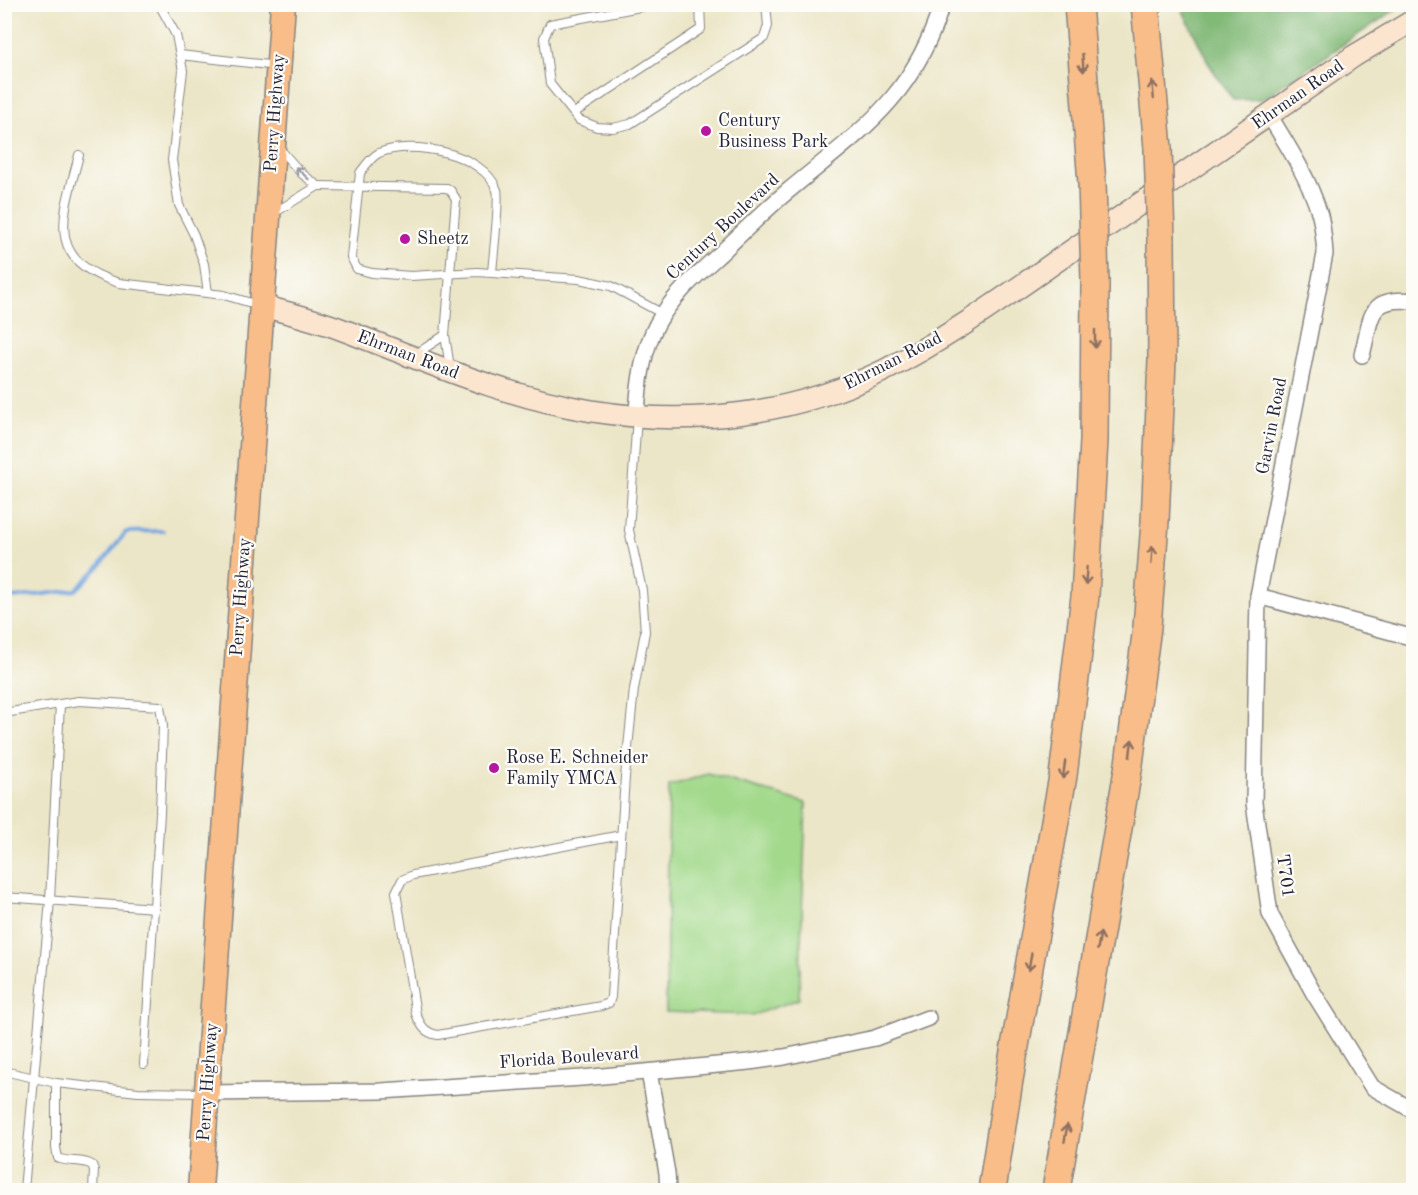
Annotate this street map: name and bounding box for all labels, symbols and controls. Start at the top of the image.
one-way arrow [1078,52,1089,72]
street label: Perry Highway [262,53,288,173]
street label: Ehrman Road [1249,57,1347,133]
one-way arrow [1147,80,1158,100]
place label: Century Business Park [718,112,828,151]
marker: Century Business Park [699,124,713,138]
one-way arrow [295,166,310,180]
street label: Century Boulevard [663,170,783,284]
place label: Sheetz [417,230,469,248]
marker: Sheetz [398,232,412,246]
street label: Ehrman Road [355,327,461,383]
street label: Ehrman Road [841,329,945,393]
one-way arrow [1089,329,1101,349]
street label: Garvin Road [1254,376,1290,476]
street label: Perry Highway [228,537,254,657]
one-way arrow [1147,545,1158,565]
one-way arrow [1081,566,1092,586]
one-way arrow [1126,739,1137,759]
place label: Rose E. Schneider Family YMCA [506,749,649,788]
one-way arrow [1058,759,1069,779]
marker: Rose E. Schneider Family YMCA [487,761,501,775]
street label: T701 [1273,853,1297,899]
one-way arrow [1094,931,1105,951]
one-way arrow [1024,952,1035,971]
street label: Perry Highway [195,1022,221,1142]
street label: Florida Boulevard [498,1044,640,1072]
one-way arrow [1061,1124,1072,1143]

